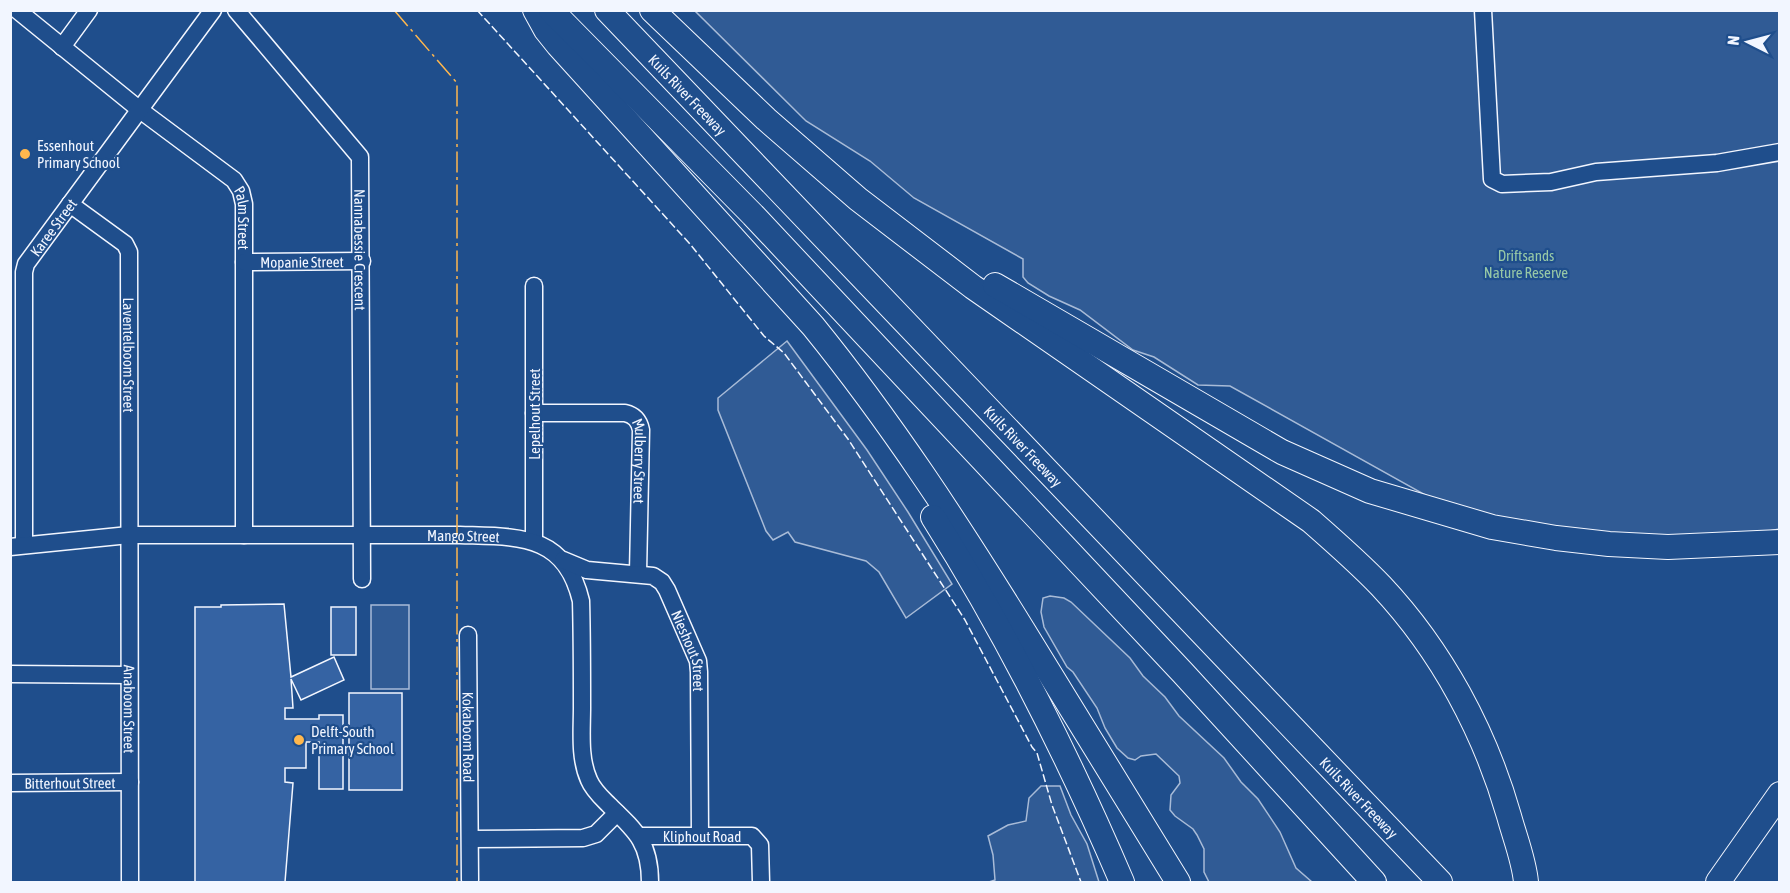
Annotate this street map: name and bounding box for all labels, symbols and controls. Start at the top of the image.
north arrow [1718,12,1778,72]
text: N [1724,35,1743,46]
street label: Kuils River Freeway [645,51,730,138]
place label: Essenhout Primary School [37,137,120,171]
marker: Essenhout Primary School [18,147,32,161]
street label: Palm Street [231,182,253,250]
street label: Nannabessie Crescent [352,189,369,310]
street label: Karee Street [26,195,80,259]
park label: Driftsands Nature Reserve [1484,247,1568,281]
street label: Mopanie Street [260,253,344,270]
street label: Laventelboom Street [121,298,138,413]
street label: Lepelhout Street [526,368,543,460]
street label: Kuils River Freeway [981,402,1066,490]
street label: Mulberry Street [629,416,650,504]
street label: Mango Street [427,526,500,545]
street label: Nieshout Street [668,607,708,692]
street label: Anaboom Street [121,665,138,753]
street label: Kokaboom Road [460,692,478,782]
place label: Delft-South Primary School [311,723,394,757]
marker: Delft-South Primary School [292,733,306,747]
street label: Kuils River Freeway [1317,754,1402,841]
street label: Bitterhout Street [24,774,116,791]
street label: Kliphout Road [663,828,741,845]

